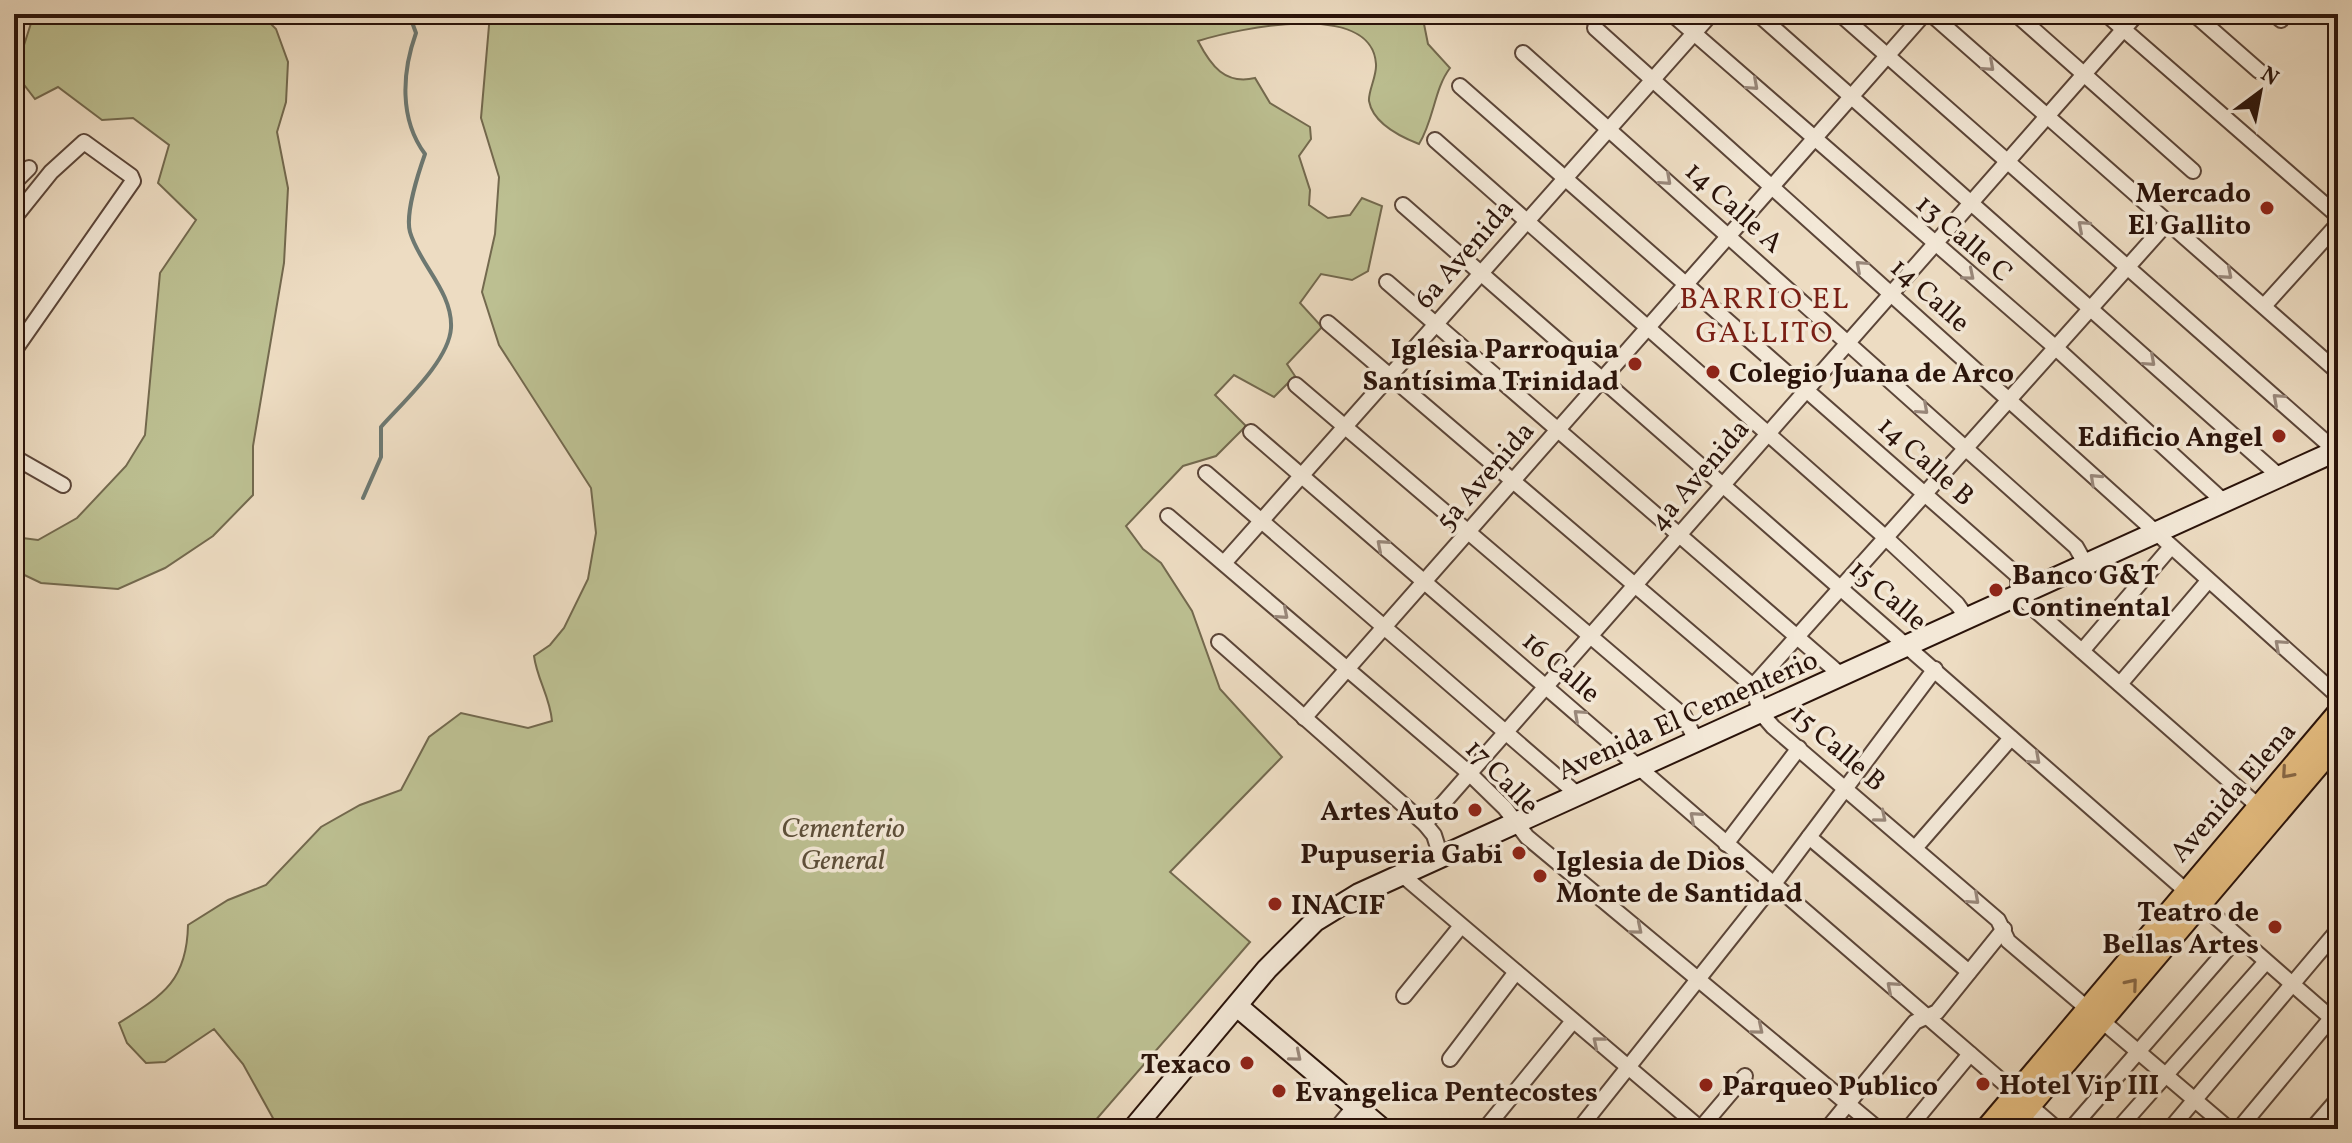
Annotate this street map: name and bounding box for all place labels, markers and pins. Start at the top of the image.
place label: Mercado El Gallito [2128,175,2251,246]
marker: Mercado El Gallito [2258,199,2276,217]
place label: Iglesia Parroquia Santísima Trinidad [1362,331,1619,402]
marker: Iglesia Parroquia Santísima Trinidad [1626,355,1644,373]
place label: Colegio Juana de Arco [1729,355,2014,394]
marker: Colegio Juana de Arco [1704,363,1722,381]
place label: Edificio Angel [2077,419,2263,458]
marker: Edificio Angel [2270,427,2288,445]
place label: Banco G&T Continental [2012,557,2170,628]
marker: Banco G&T Continental [1987,581,2005,599]
place label: Artes Auto [1320,793,1459,832]
marker: Artes Auto [1466,801,1484,819]
place label: Pupuseria Gabi [1300,836,1503,875]
place label: Iglesia de Dios Monte de Santidad [1556,843,1802,914]
marker: Pupuseria Gabi [1510,844,1528,862]
marker: Iglesia de Dios Monte de Santidad [1531,867,1549,885]
place label: INACIF [1291,887,1385,926]
place label: Teatro de Bellas Artes [2102,894,2259,965]
marker: INACIF [1266,895,1284,913]
marker: Teatro de Bellas Artes [2266,918,2284,936]
place label: Texaco [1141,1046,1231,1085]
marker: Texaco [1238,1054,1256,1072]
place label: Hotel Vip III [1999,1067,2159,1106]
place label: Parqueo Publico [1722,1068,1938,1107]
place label: Evangelica Pentecostes [1295,1074,1598,1113]
marker: Hotel Vip III [1974,1075,1992,1093]
marker: Parqueo Publico [1697,1076,1715,1094]
marker: Evangelica Pentecostes [1270,1082,1288,1100]

